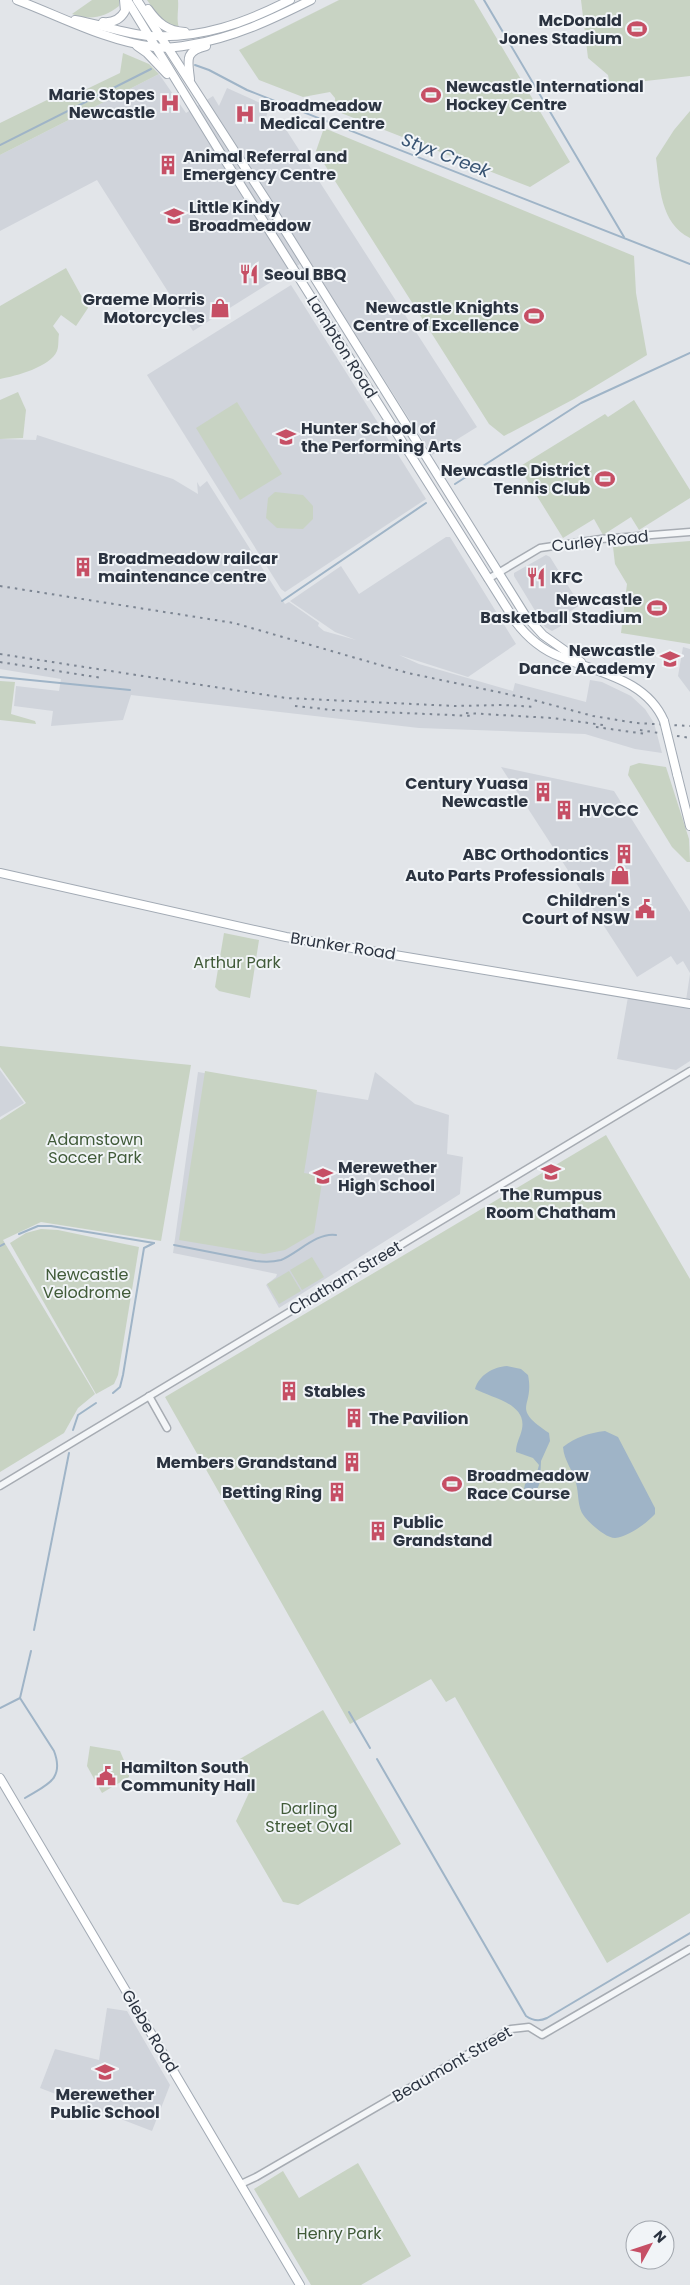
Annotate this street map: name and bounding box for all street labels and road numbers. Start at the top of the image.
street label: Lambton Road [301,291,383,403]
street label: Curley Road [550,524,650,558]
street label: Brunker Road [289,926,397,966]
street label: Chatham Street [284,1235,406,1321]
street label: Glebe Road [116,1985,184,2077]
street label: Beaumont Street [388,2020,516,2108]

